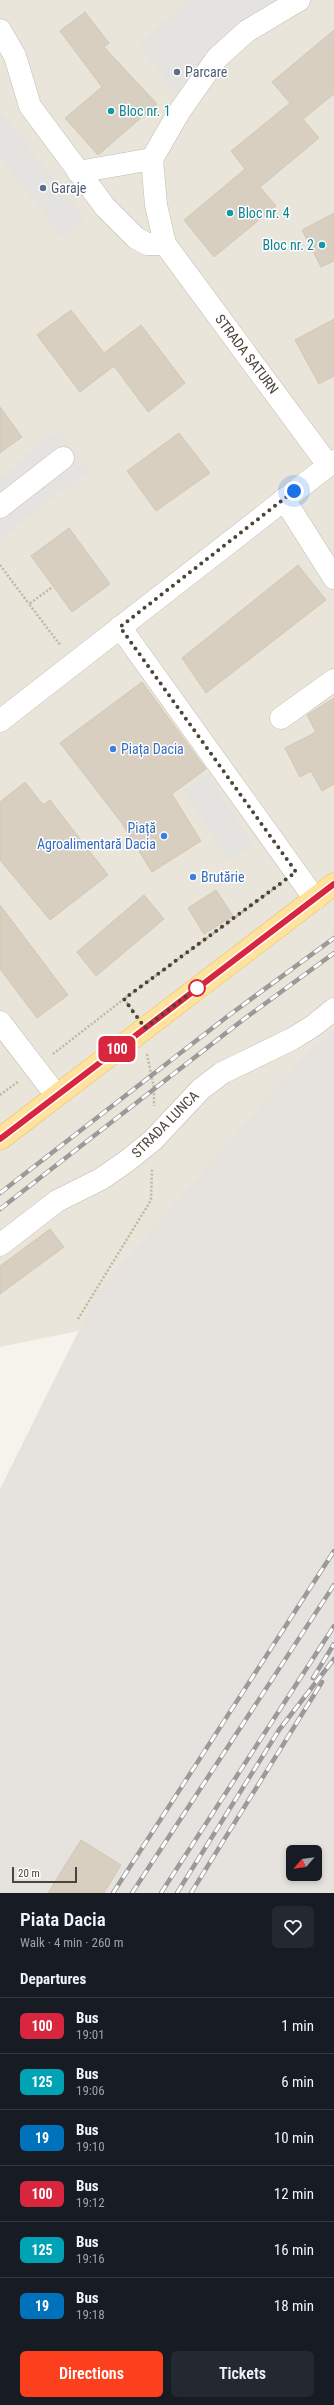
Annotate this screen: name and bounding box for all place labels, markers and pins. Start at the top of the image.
place label: Parcare [185,64,228,80]
marker: Parcare [172,67,182,77]
place label: Bloc nr. 1 [119,103,171,119]
marker: Bloc nr. 1 [106,106,116,116]
place label: Garaje [51,180,87,196]
marker: Garaje [38,183,48,193]
place label: Bloc nr. 4 [238,205,290,221]
marker: Bloc nr. 4 [225,208,235,218]
place label: Bloc nr. 2 [262,237,314,253]
marker: Bloc nr. 2 [317,240,327,250]
place label: Piața Dacia [121,741,184,758]
marker: Piața Dacia [108,744,118,754]
place label: Piață Agroalimentară Dacia [37,820,156,852]
marker: Piață Agroalimentară Dacia [159,831,169,841]
place label: Brutărie [201,869,245,885]
marker: Brutărie [188,872,198,882]
unlabelled marker [188,979,206,997]

